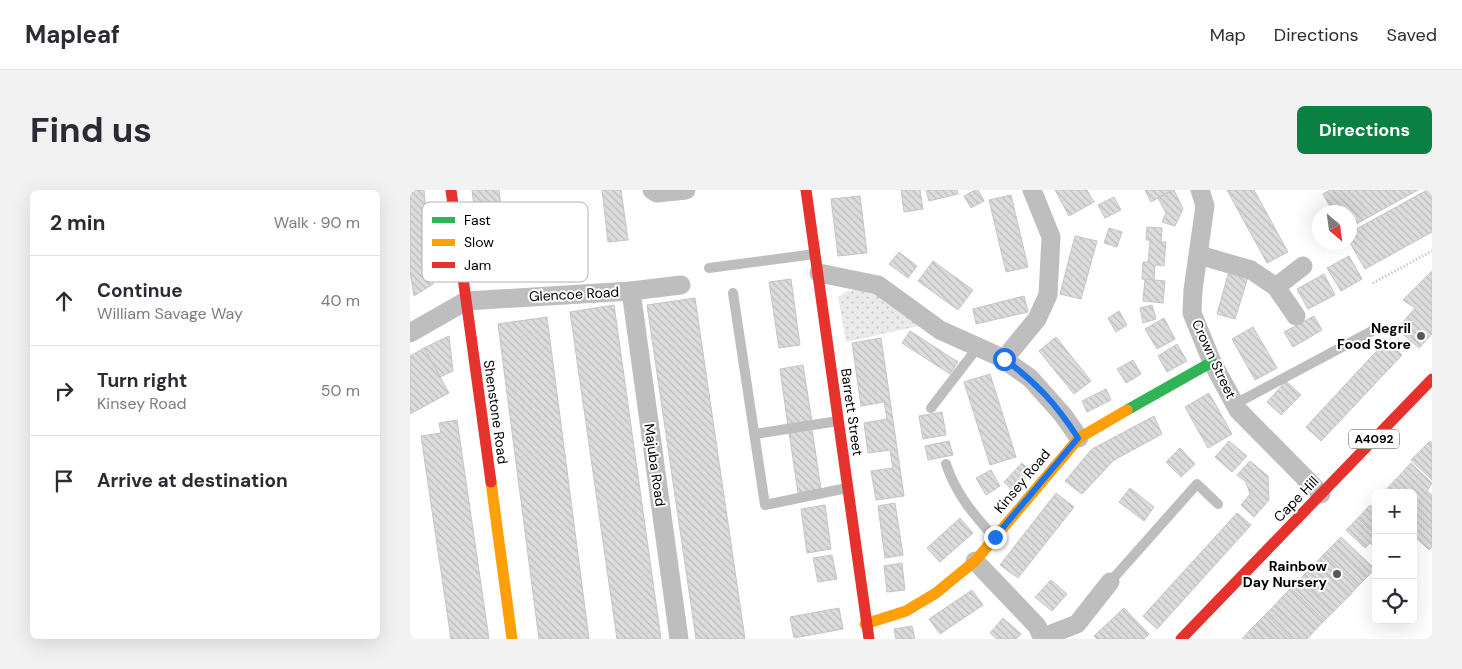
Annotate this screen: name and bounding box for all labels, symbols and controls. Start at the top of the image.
text: Mapleaf [25,19,120,50]
text: Map [1210,23,1246,47]
text: Directions [1274,23,1359,47]
text: Saved [1387,23,1437,47]
button: Directions [1297,106,1432,154]
text: Find us [30,107,152,153]
legend [422,202,588,282]
north arrow [1312,205,1357,250]
text: 2 min [50,209,106,237]
text: Fast [464,211,491,229]
text: Walk · 90 m [274,212,360,233]
text: Slow [464,233,494,251]
text: Jam [464,256,491,274]
text: Continue [97,278,183,303]
street label: Glencoe Road [528,283,620,305]
icon: ahead [50,287,78,315]
text: 40 m [321,290,360,311]
text: William Savage Way [97,303,243,324]
street label: Crown Street [1188,317,1240,401]
place label: Negril Food Store [1337,319,1411,353]
marker: Negril Food Store [1415,330,1427,342]
route start [993,348,1016,371]
street label: Shenstone Road [480,359,512,465]
street label: Barrett Street [837,367,867,457]
text: Turn right [97,368,187,393]
icon: right [50,377,78,405]
text: 50 m [321,380,360,401]
text: Kinsey Road [97,393,187,414]
street label: Majuba Road [640,422,670,508]
road number: A4092 [1349,430,1399,448]
street label: Kinsey Road [990,445,1054,517]
icon: arrive [50,467,78,495]
text: Arrive at destination [97,468,288,493]
street label: Cape Hill [1270,472,1322,526]
map controls [1372,489,1417,624]
button: + [1372,489,1417,534]
route end [984,526,1007,549]
button: − [1372,534,1417,579]
place label: Rainbow Day Nursery [1243,557,1328,591]
marker: Rainbow Day Nursery [1331,568,1343,580]
button: locate [1372,579,1417,624]

